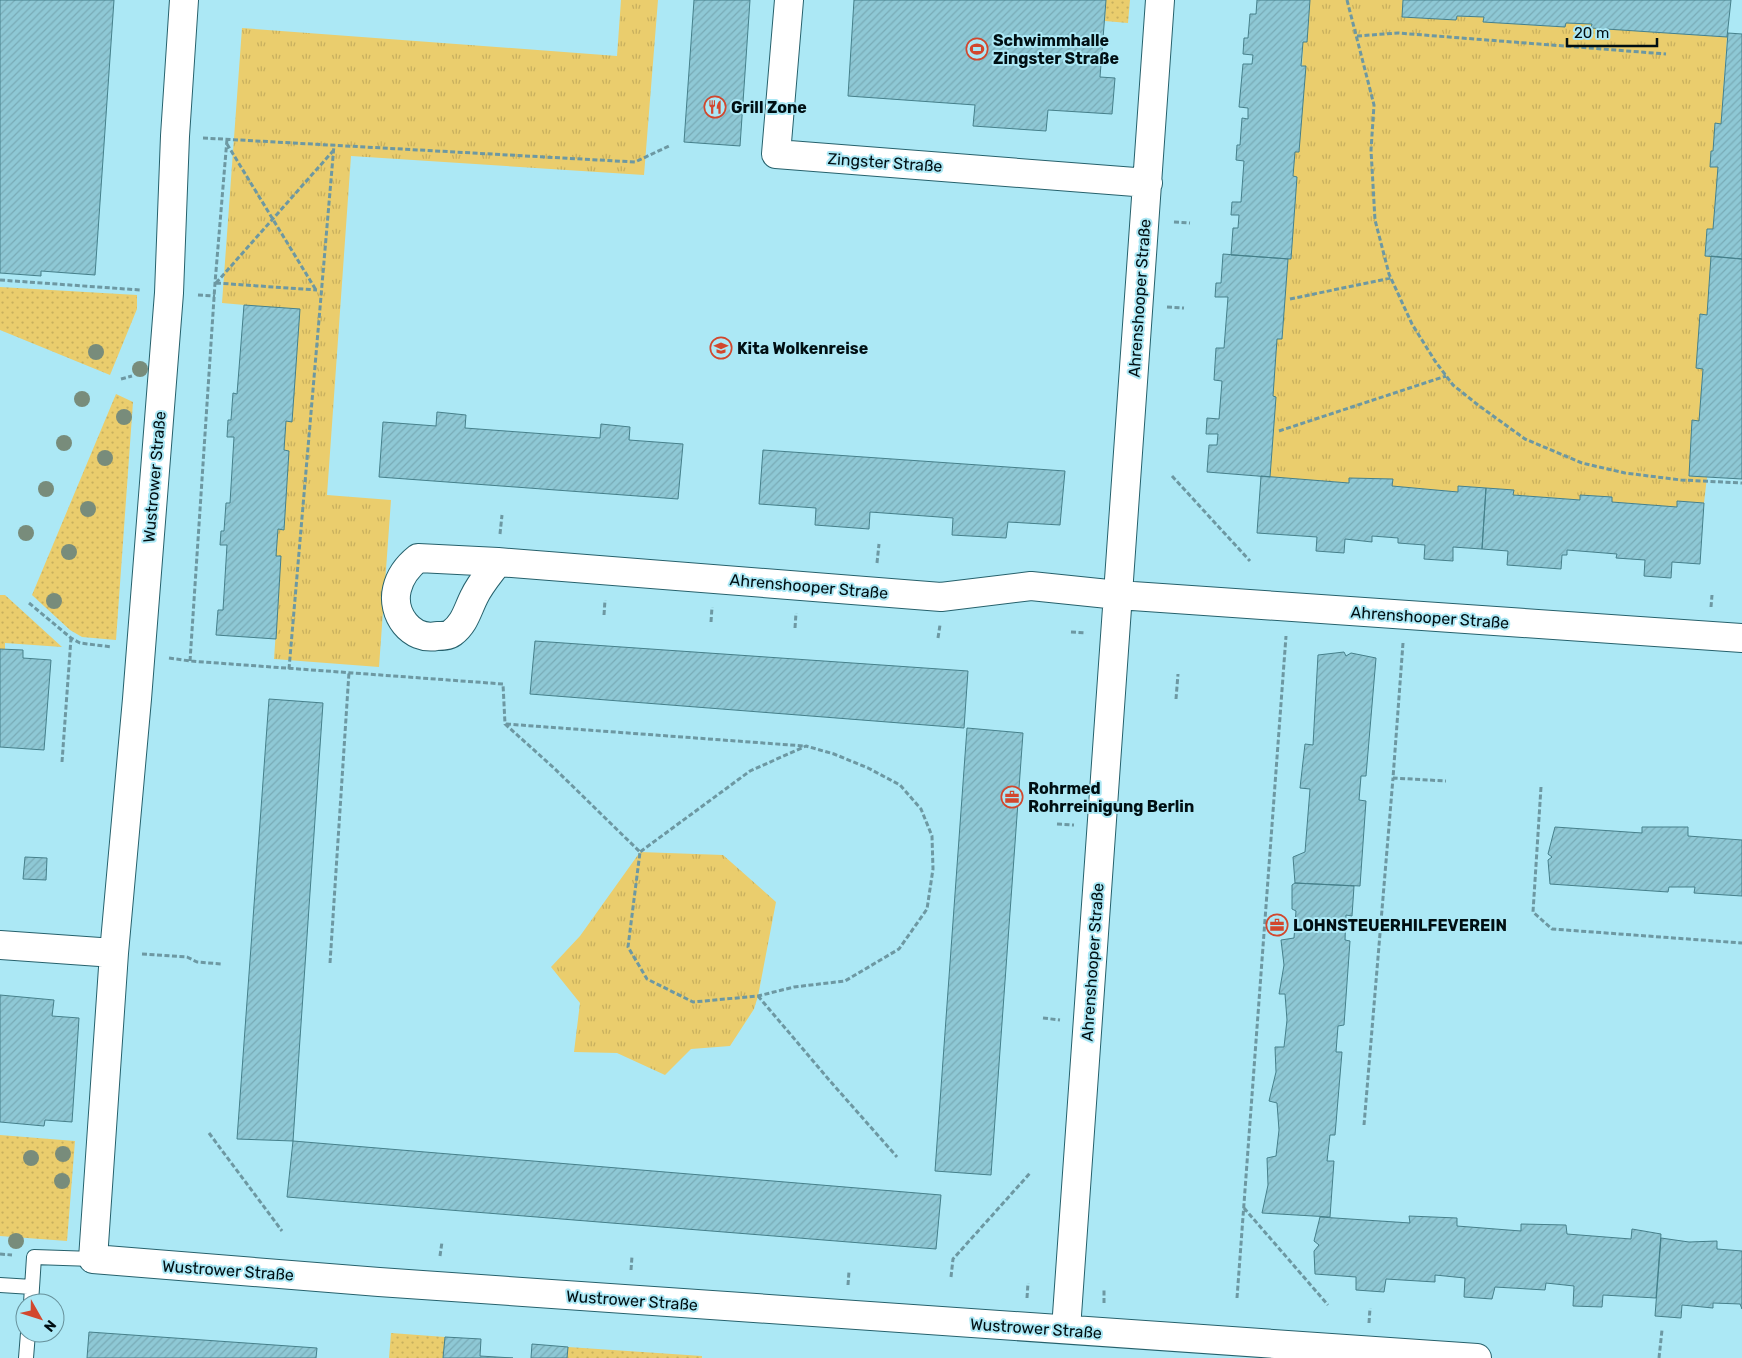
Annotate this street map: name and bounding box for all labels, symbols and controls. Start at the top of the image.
scale bar [1567,15,1657,47]
text: 20 m [1574,24,1609,42]
place label: Schwimmhalle Zingster Straße [993,31,1119,68]
sports icon: Schwimmhalle Zingster Straße [965,37,989,61]
restaurant icon: Grill Zone [703,95,727,119]
place label: Grill Zone [731,98,807,117]
street label: Zingster Straße [827,149,943,176]
street label: Ahrenshooper Straße [1124,218,1155,378]
school or university icon: Kita Wolkenreise [709,336,733,360]
place label: Kita Wolkenreise [737,339,868,358]
street label: Wustrower Straße [139,410,170,544]
street label: Ahrenshooper Straße [729,570,889,603]
street label: Ahrenshooper Straße [1350,602,1510,633]
place label: Rohrmed Rohrreinigung Berlin [1028,779,1194,816]
office icon: Rohrmed Rohrreinigung Berlin [1000,785,1024,809]
street label: Ahrenshooper Straße [1077,882,1108,1042]
office icon: LOHNSTEUERHILFEVEREIN [1265,913,1289,937]
place label: LOHNSTEUERHILFEVEREIN [1293,916,1507,935]
street label: Wustrower Straße [161,1256,295,1285]
street label: Wustrower Straße [565,1286,699,1315]
north arrow [15,1293,65,1343]
street label: Wustrower Straße [969,1314,1103,1343]
text: N [40,1317,59,1335]

